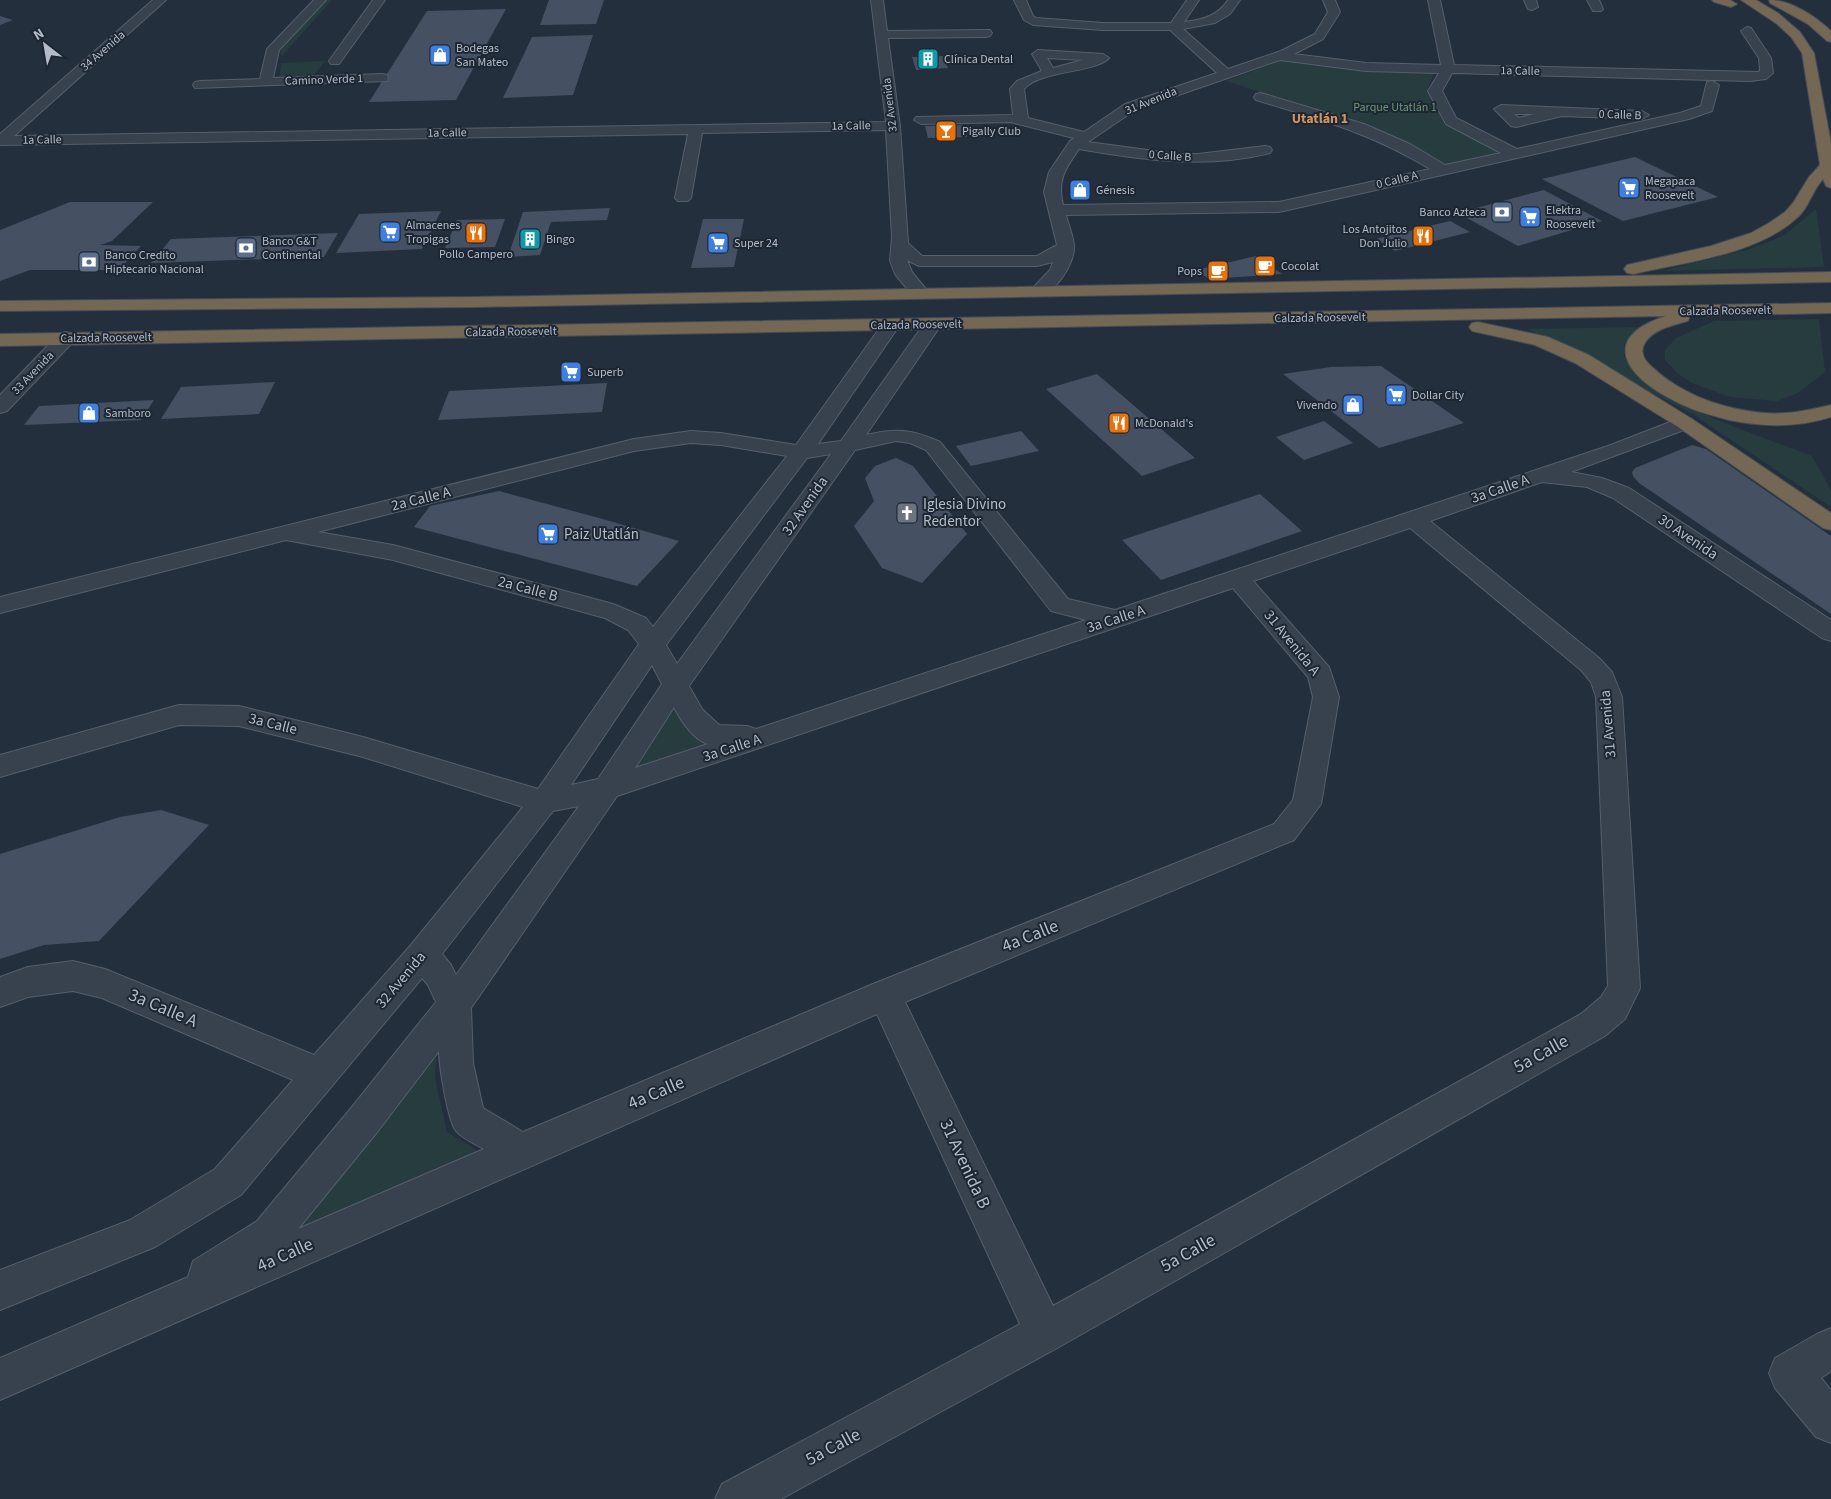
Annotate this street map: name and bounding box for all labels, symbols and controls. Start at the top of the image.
north arrow [20,20,70,70]
text: N [30,24,48,46]
street label: 34 Avenida [77,27,129,75]
place label: Bodegas San Mateo [456,40,508,71]
shop icon: Bodegas San Mateo [428,43,452,67]
building icon: Clínica Dental [916,47,940,71]
place label: Clínica Dental [944,51,1013,68]
street label: 1a Calle [1500,62,1540,80]
street label: Camino Verde 1 [285,70,363,90]
street label: 32 Avenida [878,77,902,133]
street label: 31 Avenida [1123,83,1179,119]
park label: Parque Utatlán 1 [1353,99,1437,116]
street label: 0 Calle B [1598,106,1642,124]
district label: Utatlán 1 [1292,109,1348,129]
street label: 1a Calle [831,117,871,135]
bar icon: Pigally Club [934,119,958,143]
place label: Pigally Club [962,123,1021,140]
street label: 1a Calle [427,124,467,142]
street label: 1a Calle [22,131,62,149]
street label: 0 Calle B [1148,146,1192,166]
street label: 0 Calle A [1374,167,1420,193]
place label: Megapaca Roosevelt [1645,173,1695,204]
supermarket icon: Megapaca Roosevelt [1617,176,1641,200]
shop icon: Génesis [1068,178,1092,202]
place label: Génesis [1096,182,1135,199]
bank icon: Banco Azteca [1490,200,1514,224]
place label: Elektra Roosevelt [1546,202,1595,233]
place label: Banco Azteca [1419,204,1486,221]
supermarket icon: Elektra Roosevelt [1518,205,1542,229]
place label: Almacenes Tropigas [406,217,460,248]
supermarket icon: Almacenes Tropigas [378,220,402,244]
restaurant icon: Pollo Campero [464,221,488,245]
place label: Los Antojitos Don Julio [1343,221,1407,252]
restaurant icon: Los Antojitos Don Julio [1411,224,1435,248]
building icon: Bingo [518,227,542,251]
place label: Bingo [546,231,575,248]
supermarket icon: Super 24 [706,231,730,255]
place label: Banco G&T Continental [262,233,321,264]
place label: Super 24 [734,235,778,252]
bank icon: Banco G&T Continental [234,236,258,260]
place label: Pollo Campero [439,246,513,263]
place label: Banco Credito Hiptecario Nacional [105,247,204,278]
bank icon: Banco Credito Hiptecario Nacional [77,250,101,274]
cafe icon: Cocolat [1253,254,1277,278]
place label: Cocolat [1281,258,1319,275]
cafe icon: Pops [1206,259,1230,283]
place label: Pops [1177,263,1202,280]
street label: Calzada Roosevelt [1679,302,1771,320]
street label: Calzada Roosevelt [1274,309,1366,327]
street label: Calzada Roosevelt [870,316,962,334]
street label: Calzada Roosevelt [465,323,557,341]
street label: Calzada Roosevelt [60,329,152,347]
street label: 33 Avenida [8,347,58,399]
supermarket icon: Superb [559,360,583,384]
place label: Superb [587,364,624,381]
supermarket icon: Dollar City [1384,383,1408,407]
place label: Dollar City [1412,387,1464,404]
shop icon: Vivendo [1341,393,1365,417]
place label: Vivendo [1297,397,1337,414]
shop icon: Samboro [77,401,101,425]
place label: Samboro [105,405,151,422]
restaurant icon: McDonald's [1107,411,1131,435]
place label: McDonald's [1135,415,1193,432]
street label: 3a Calle A [1468,469,1533,509]
street label: 32 Avenida [777,472,833,540]
street label: 2a Calle A [389,481,454,516]
place label: Iglesia Divino Redentor [923,494,1006,532]
church icon: Iglesia Divino Redentor [895,501,919,525]
street label: 30 Avenida [1654,509,1722,565]
supermarket icon: Paiz Utatlán [536,522,560,546]
place label: Paiz Utatlán [564,524,639,545]
street label: 2a Calle B [496,571,560,607]
street label: 3a Calle A [1084,599,1149,638]
street label: 31 Avenida A [1259,606,1326,681]
street label: 31 Avenida [1595,689,1621,759]
street label: 3a Calle [247,708,299,740]
street label: 3a Calle A [700,728,765,767]
street label: 4a Calle [998,913,1062,959]
street label: 32 Avenida [371,947,431,1013]
street label: 3a Calle A [125,982,201,1034]
street label: 5a Calle [1509,1029,1573,1079]
street label: 4a Calle [624,1070,688,1116]
street label: 31 Avenida B [933,1115,997,1213]
street label: 5a Calle [1156,1228,1220,1278]
street label: 4a Calle [253,1232,317,1278]
street label: 5a Calle [801,1422,865,1472]

